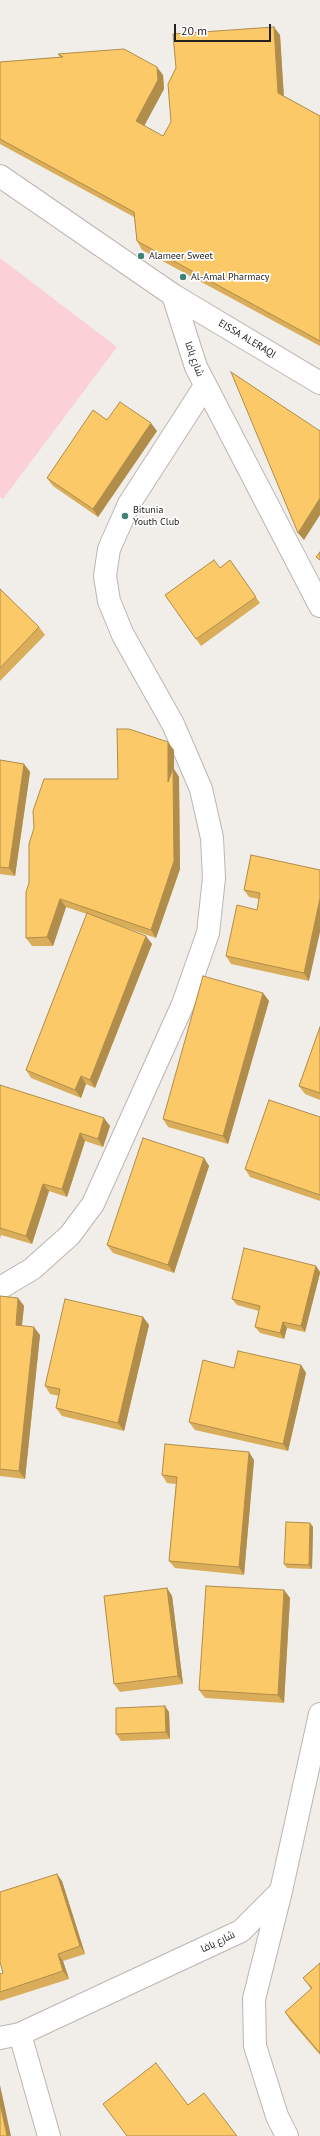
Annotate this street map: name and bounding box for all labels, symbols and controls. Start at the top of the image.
scale bar [176,16,273,42]
text: 20 m [181,23,207,38]
place label: Alameer Sweet [149,250,213,262]
marker: Alameer Sweet [136,251,146,261]
place label: Al-Amal Pharmacy [191,271,269,283]
marker: Al-Amal Pharmacy [178,272,188,282]
street label: EISSA ALERAQI [216,317,278,361]
street label: شارع يافا [182,340,206,378]
place label: Bitunia Youth Club [133,504,179,528]
marker: Bitunia Youth Club [120,511,130,521]
street label: شارع يافا [199,1929,237,1955]

